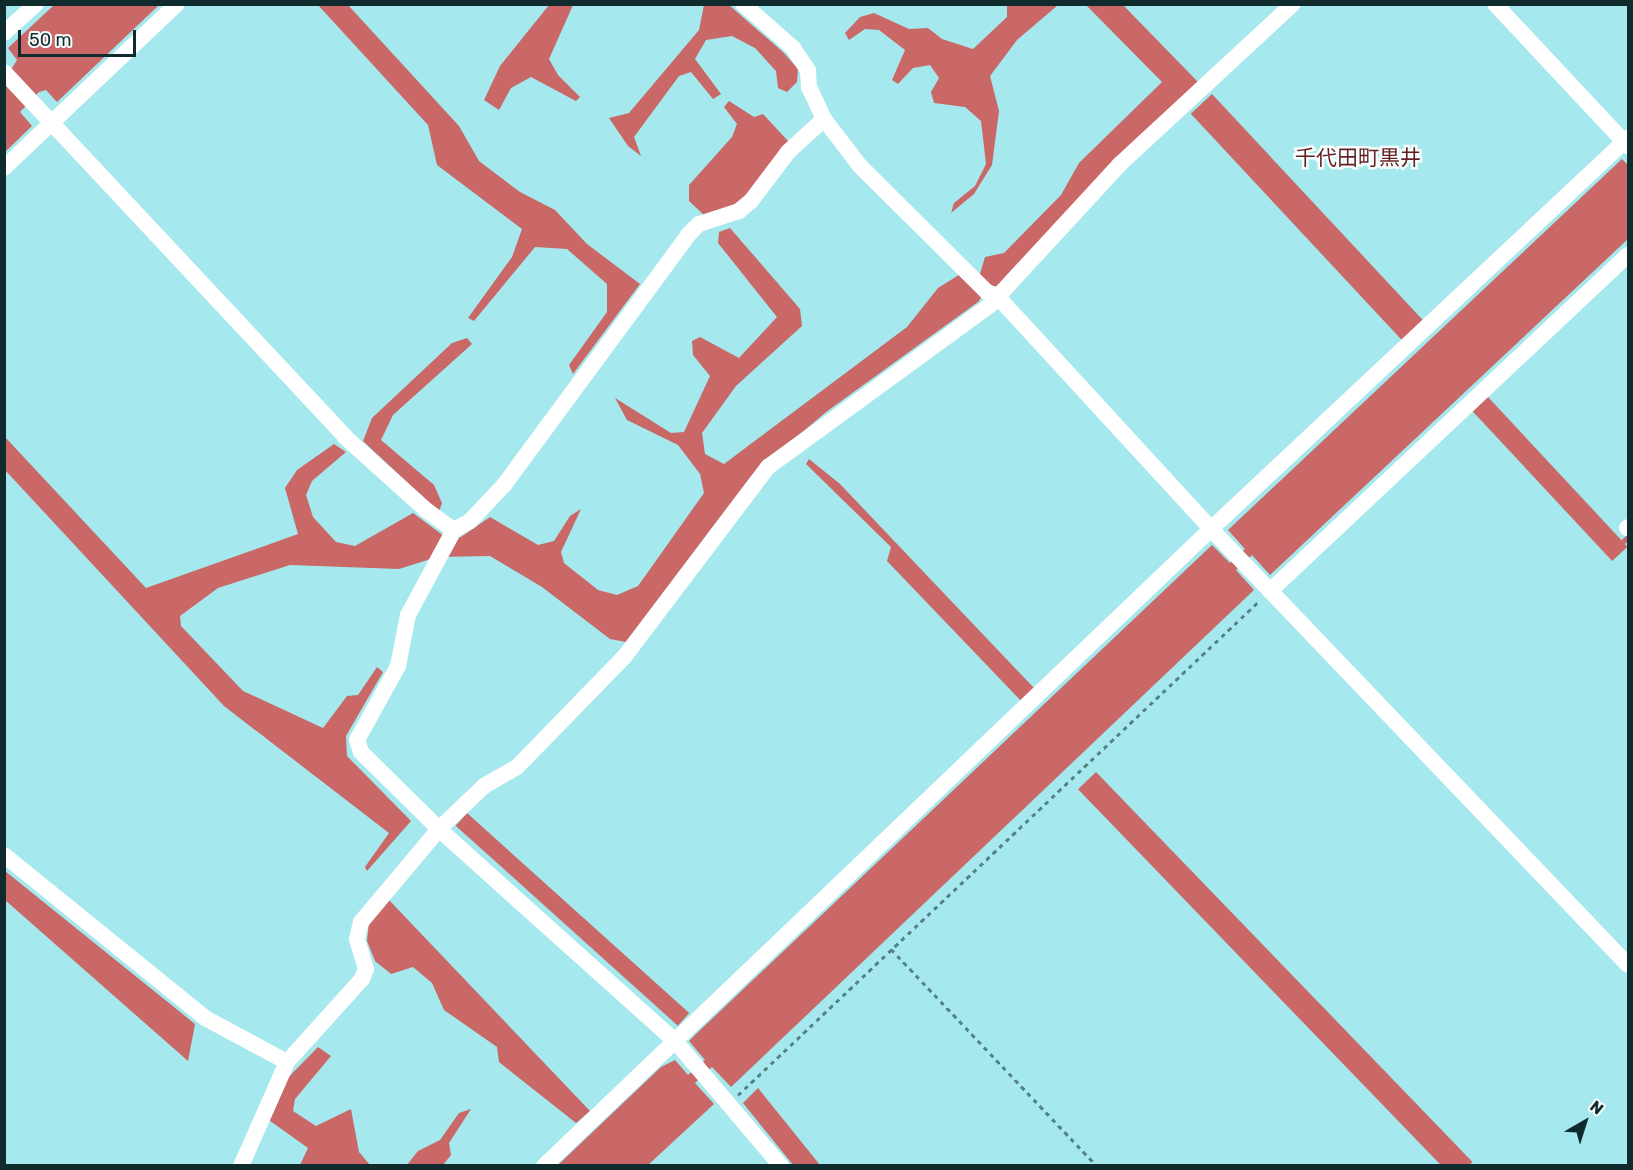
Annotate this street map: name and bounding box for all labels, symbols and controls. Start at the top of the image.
scale bar [21,18,140,56]
text: 50 m [29,29,72,51]
district label: 千代田町黒井 [1295,145,1421,171]
north arrow [1555,1092,1615,1152]
text: N [1586,1097,1607,1119]

